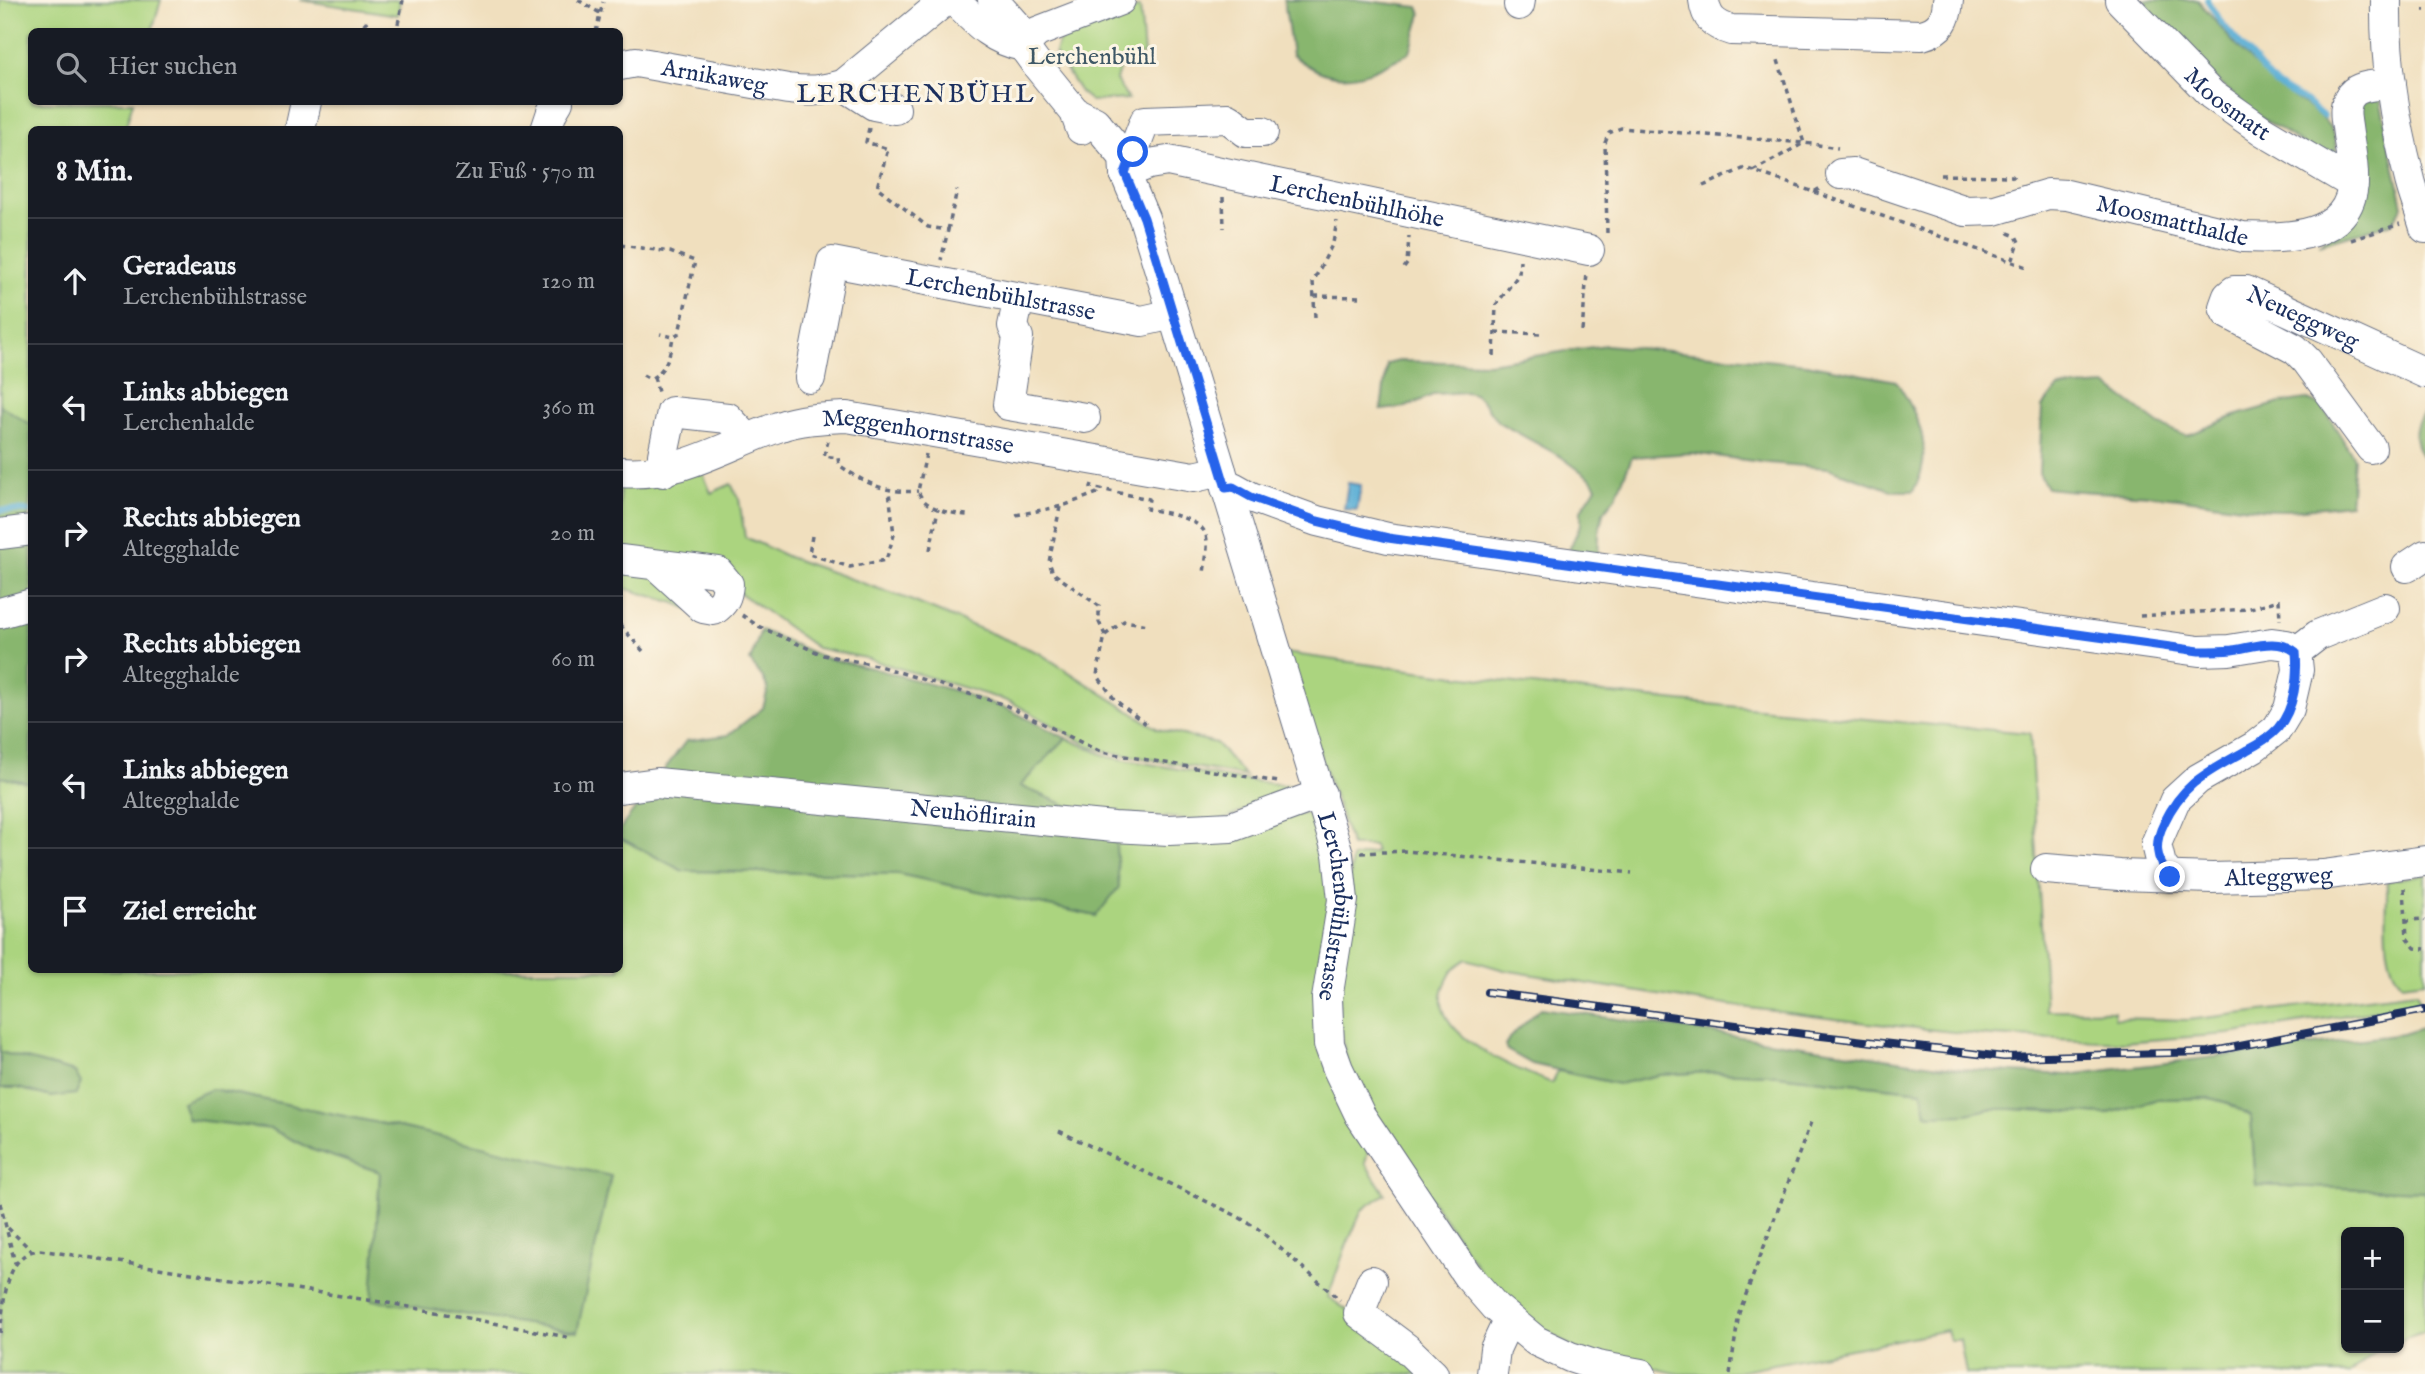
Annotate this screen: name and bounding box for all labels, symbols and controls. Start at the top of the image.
search box [28,28,623,105]
park label: Lerchenbühl [1028,42,1157,73]
icon: search [52,48,90,86]
text: Hier suchen [108,50,238,83]
street label: Arnikaweg [658,53,771,102]
street label: Moosmatt [2177,61,2276,149]
district label: LERCHENBÜHL [797,78,1035,111]
route start [1117,136,1148,167]
text: 8 Min. [56,153,133,191]
text: Zu Fuß · 570 m [455,157,595,186]
street label: Lerchenbühlhöhe [1267,169,1447,236]
street label: Moosmatthalde [2093,188,2251,255]
text: Geradeaus [123,250,236,283]
icon: ahead [56,262,94,300]
street label: Lerchenbühlstrasse [903,262,1098,329]
text: 120 m [542,267,595,296]
street label: Neueggweg [2241,279,2365,358]
text: Lerchenbühlstrasse [123,283,307,312]
text: Links abbiegen [123,376,289,409]
icon: left [56,388,94,426]
text: 360 m [543,393,595,422]
street label: Meggenhornstrasse [821,403,1016,463]
text: Lerchenhalde [123,409,255,438]
text: Rechts abbiegen [123,502,301,535]
icon: right [56,514,94,552]
text: 20 m [550,519,595,548]
text: Altegghalde [123,535,239,564]
text: Rechts abbiegen [123,628,301,661]
icon: right [56,640,94,678]
text: 60 m [551,645,595,674]
text: Altegghalde [123,661,239,690]
text: Links abbiegen [123,754,289,787]
icon: left [56,766,94,804]
text: 10 m [552,771,595,800]
text: Altegghalde [123,787,239,816]
street label: Neuhöflirain [908,793,1038,836]
street label: Lerchenbühlstrasse [1309,808,1358,1003]
street label: Alteggweg [2223,860,2336,895]
route end [2154,861,2185,892]
icon: arrive [56,892,94,930]
text: Ziel erreicht [123,895,256,928]
map controls [2341,1227,2404,1353]
button: + [2341,1227,2404,1290]
button: − [2341,1290,2404,1353]

